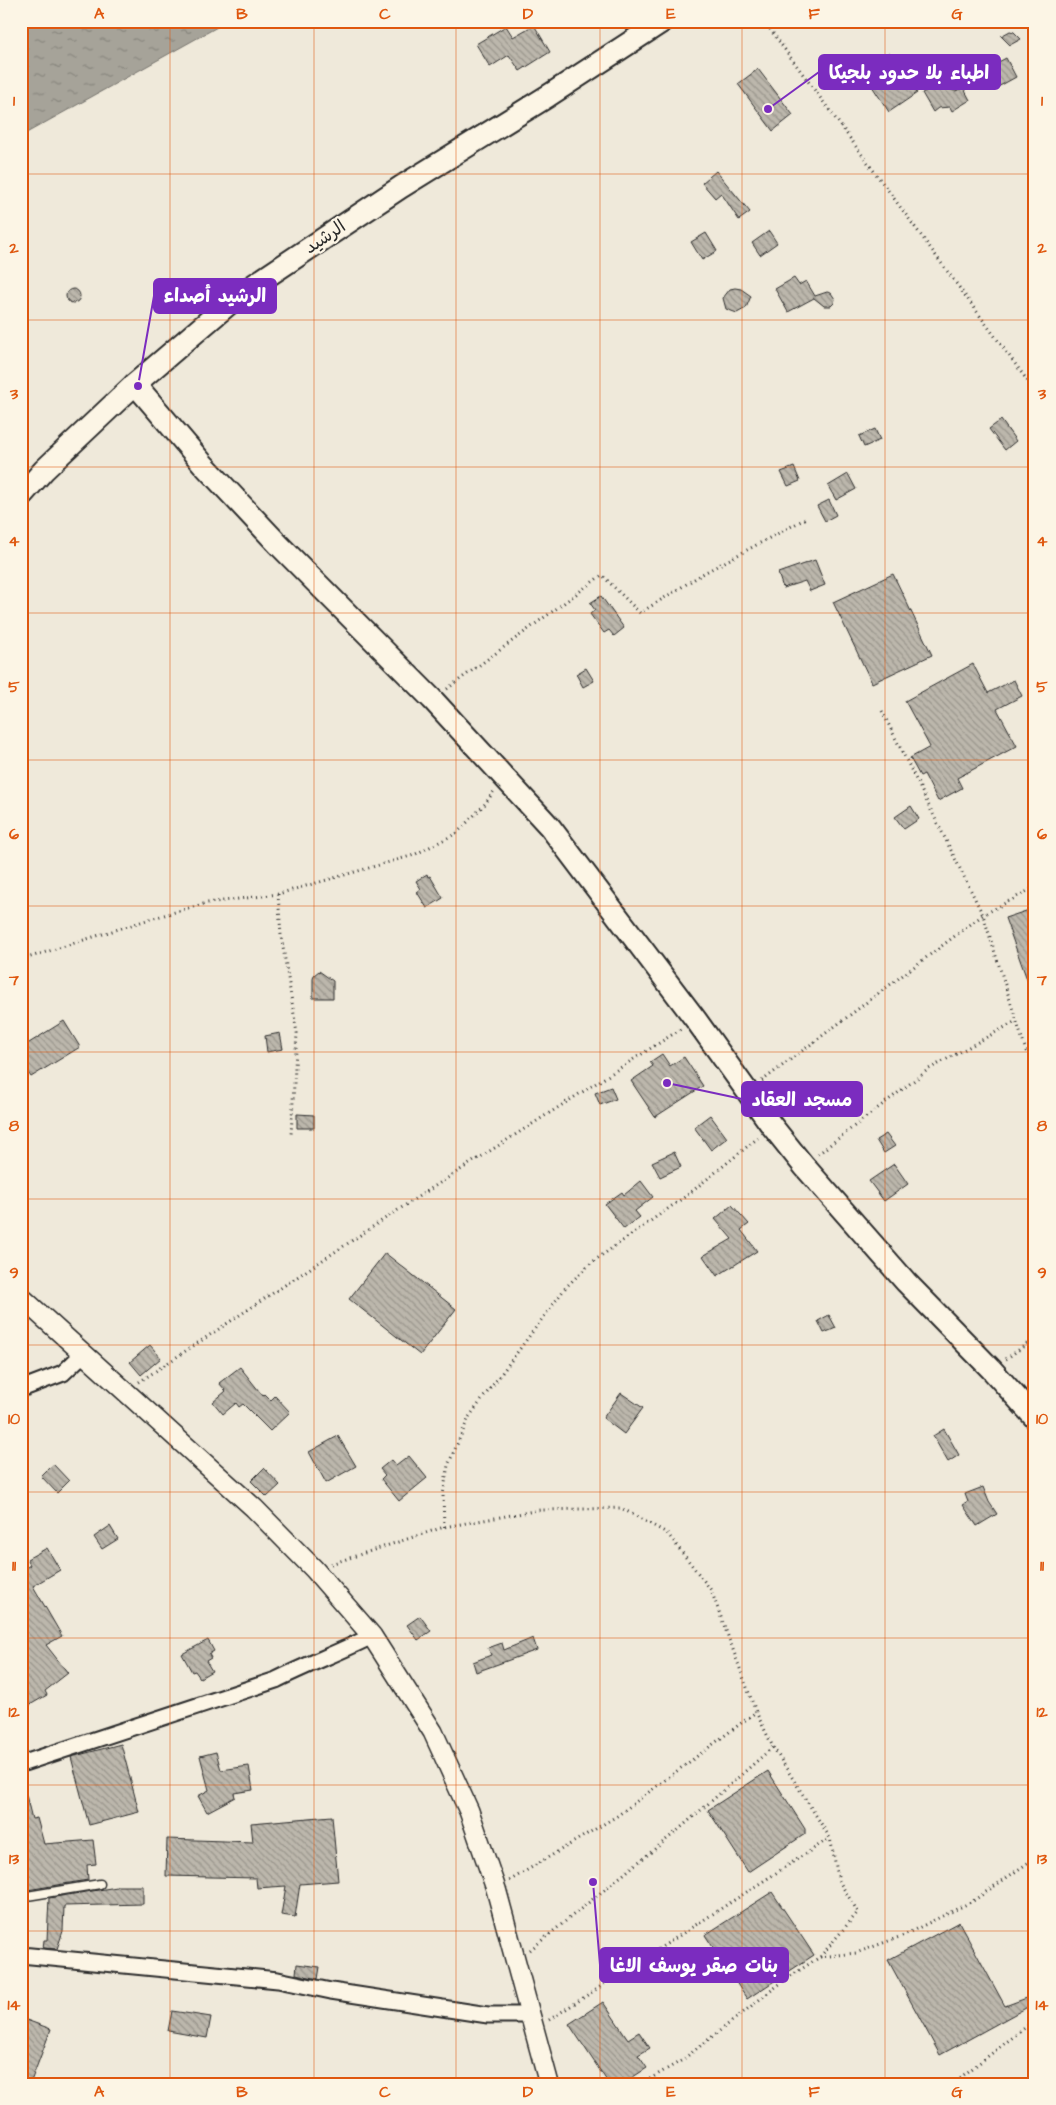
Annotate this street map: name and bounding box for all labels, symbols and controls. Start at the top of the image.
text: A [94,3,105,25]
text: B [236,3,248,25]
text: C [379,3,391,25]
text: D [523,3,534,25]
text: E [666,3,676,25]
text: F [808,3,820,25]
text: G [951,3,963,25]
callout: اطباء بلا حدود بلجيكا [819,55,1000,89]
text: اطباء بلا حدود بلجيكا [829,60,989,87]
text: 1 [13,90,16,112]
text: 1 [1041,90,1044,112]
street label: الرشيد [299,214,351,260]
text: 2 [8,237,19,259]
text: 2 [1036,237,1047,259]
callout: الرشيد أصداء [154,279,276,313]
text: الرشيد أصداء [164,283,266,310]
text: 3 [9,383,19,405]
text: 3 [1037,383,1047,405]
text: 4 [9,530,20,552]
text: 4 [1037,530,1048,552]
text: 5 [8,676,20,698]
text: 5 [1036,676,1048,698]
text: 6 [9,823,19,845]
text: 6 [1037,823,1047,845]
text: 7 [8,969,19,991]
text: 7 [1036,969,1047,991]
callout: مسجد العقاد [742,1082,862,1116]
text: مسجد العقاد [752,1087,852,1114]
text: 8 [9,1115,20,1137]
text: 8 [1037,1115,1048,1137]
text: 9 [9,1262,19,1284]
text: 9 [1037,1262,1047,1284]
text: 10 [8,1408,20,1430]
text: 10 [1036,1408,1048,1430]
text: 11 [12,1555,17,1577]
text: 11 [1040,1555,1045,1577]
text: 12 [8,1701,20,1723]
text: 12 [1036,1701,1048,1723]
text: 13 [9,1848,20,1870]
text: 13 [1037,1848,1048,1870]
callout: بنات صقر يوسف الاغا [600,1948,788,1982]
text: بنات صقر يوسف الاغا [610,1953,778,1980]
text: 14 [8,1994,21,2016]
text: 14 [1036,1994,1049,2016]
text: A [94,2081,105,2103]
text: B [236,2081,248,2103]
text: C [379,2081,391,2103]
text: D [523,2081,534,2103]
text: E [666,2081,676,2103]
text: F [808,2081,820,2103]
text: G [951,2081,963,2103]

